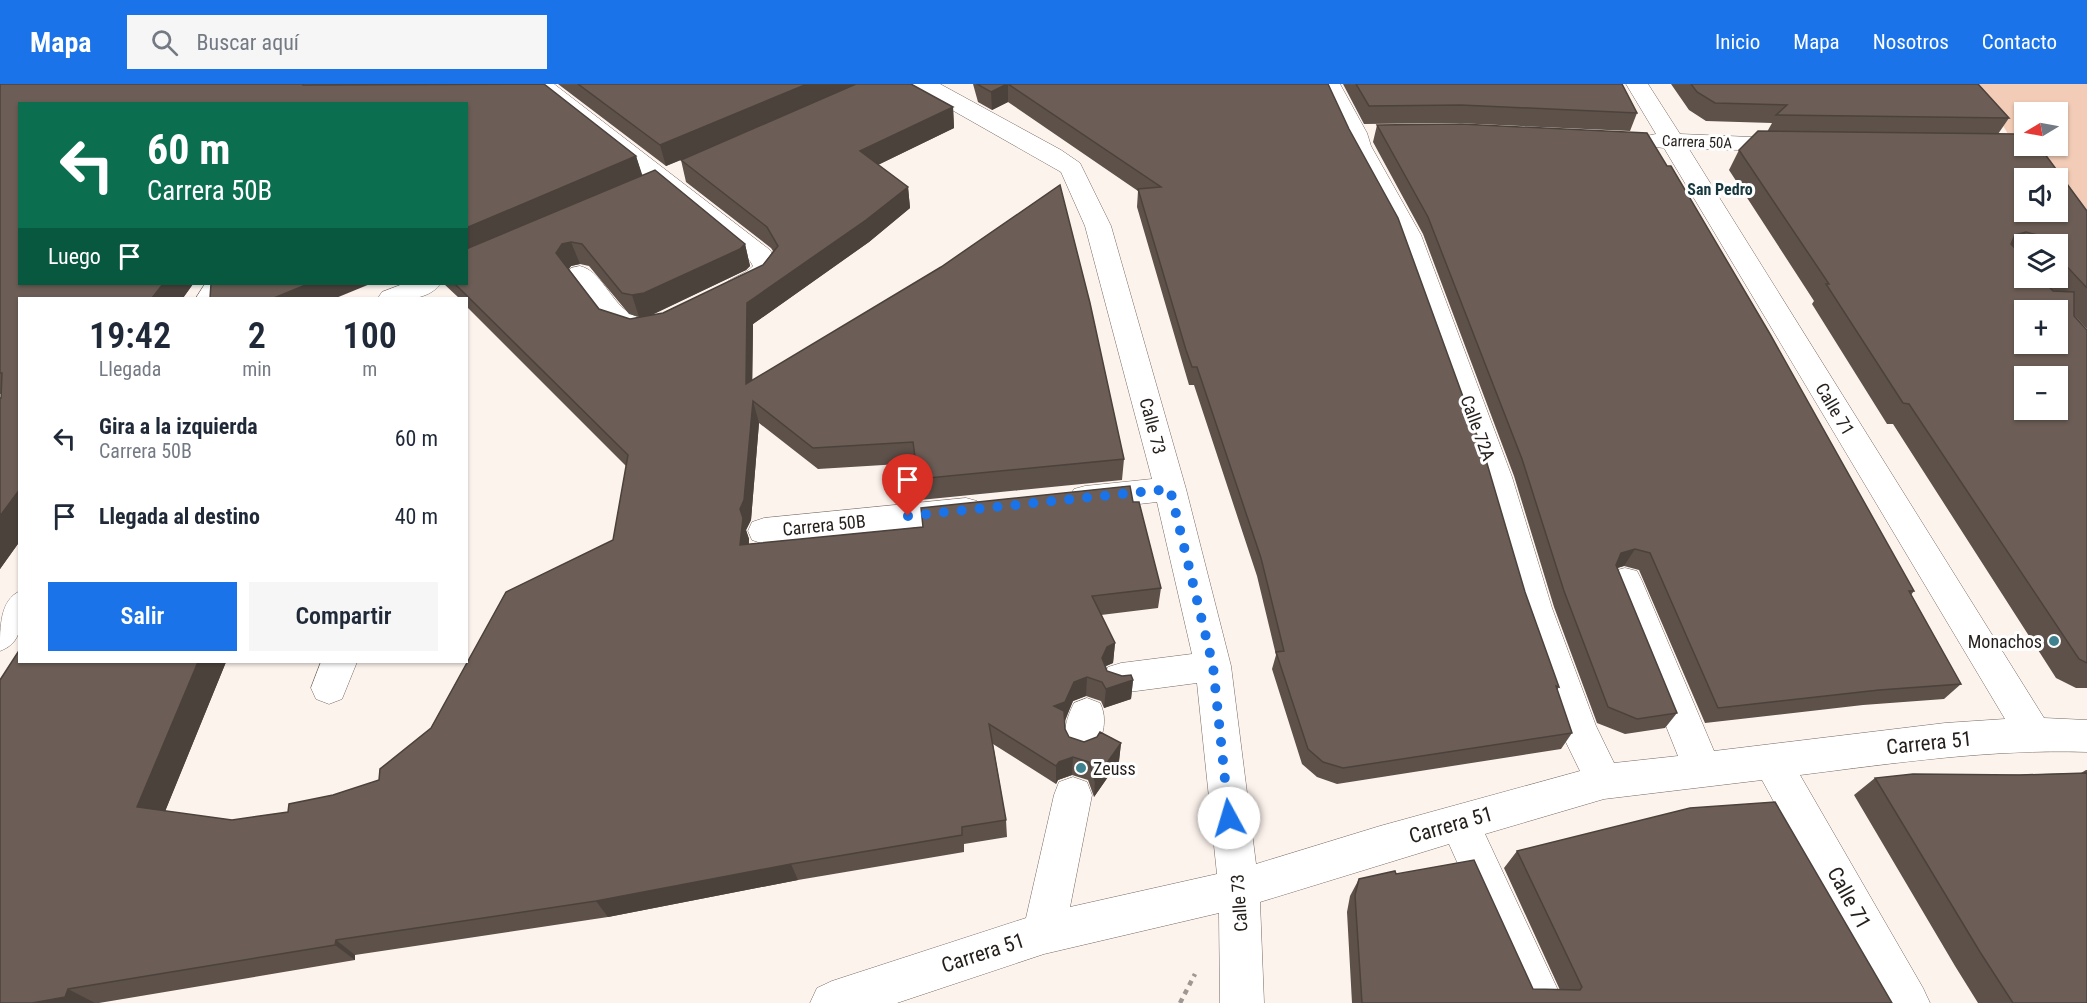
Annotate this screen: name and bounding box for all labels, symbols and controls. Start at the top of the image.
search box [127,15,547,69]
text: Mapa [30,26,91,59]
icon: search [148,26,181,59]
text: Buscar aquí [196,30,299,55]
text: Inicio [1715,30,1760,54]
text: Mapa [1793,30,1840,54]
text: Nosotros [1873,30,1949,54]
text: Contacto [1982,30,2057,54]
north arrow [2014,102,2068,156]
map controls [2014,102,2068,420]
text: 60 m [147,125,230,174]
icon: left [48,126,126,204]
street label: Carrera 50A [1662,132,1733,152]
button: sound [2014,168,2068,222]
text: Carrera 50B [147,175,272,207]
district label: San Pedro [1687,180,1753,199]
button: layers [2014,234,2068,288]
icon: arrive [113,240,146,273]
text: Luego [48,244,101,269]
button: + [2014,300,2068,354]
text: 19:42 [89,315,171,357]
text: 2 [248,315,266,357]
text: 100 [343,315,397,357]
text: Llegada [99,357,161,381]
text: min [242,357,271,381]
text: m [362,357,377,381]
button: − [2014,366,2068,420]
street label: Calle 71 [1811,379,1859,439]
street label: Calle 72A [1457,393,1500,464]
street label: Calle 73 [1135,396,1171,456]
text: Gira a la izquierda [99,414,258,439]
icon: left [48,422,81,455]
text: 60 m [395,426,438,451]
text: Carrera 50B [99,439,192,463]
pin [882,454,933,516]
icon: arrive [891,463,924,496]
icon: arrive [48,500,81,533]
text: Llegada al destino [99,504,260,529]
text: 40 m [395,504,438,529]
street label: Carrera 50B [781,510,867,540]
button: Salir [48,582,237,651]
button: Compartir [249,582,438,651]
place label: Monachos [1968,631,2042,652]
marker: Monachos [2047,634,2061,648]
street label: Carrera 51 [1885,727,1973,759]
place label: Zeuss [1093,758,1136,779]
marker: Zeuss [1074,761,1088,775]
position arrow [1197,786,1261,850]
street label: Carrera 51 [1406,802,1496,848]
street label: Calle 71 [1822,863,1876,933]
street label: Calle 73 [1227,874,1251,932]
street label: Carrera 51 [938,928,1028,978]

